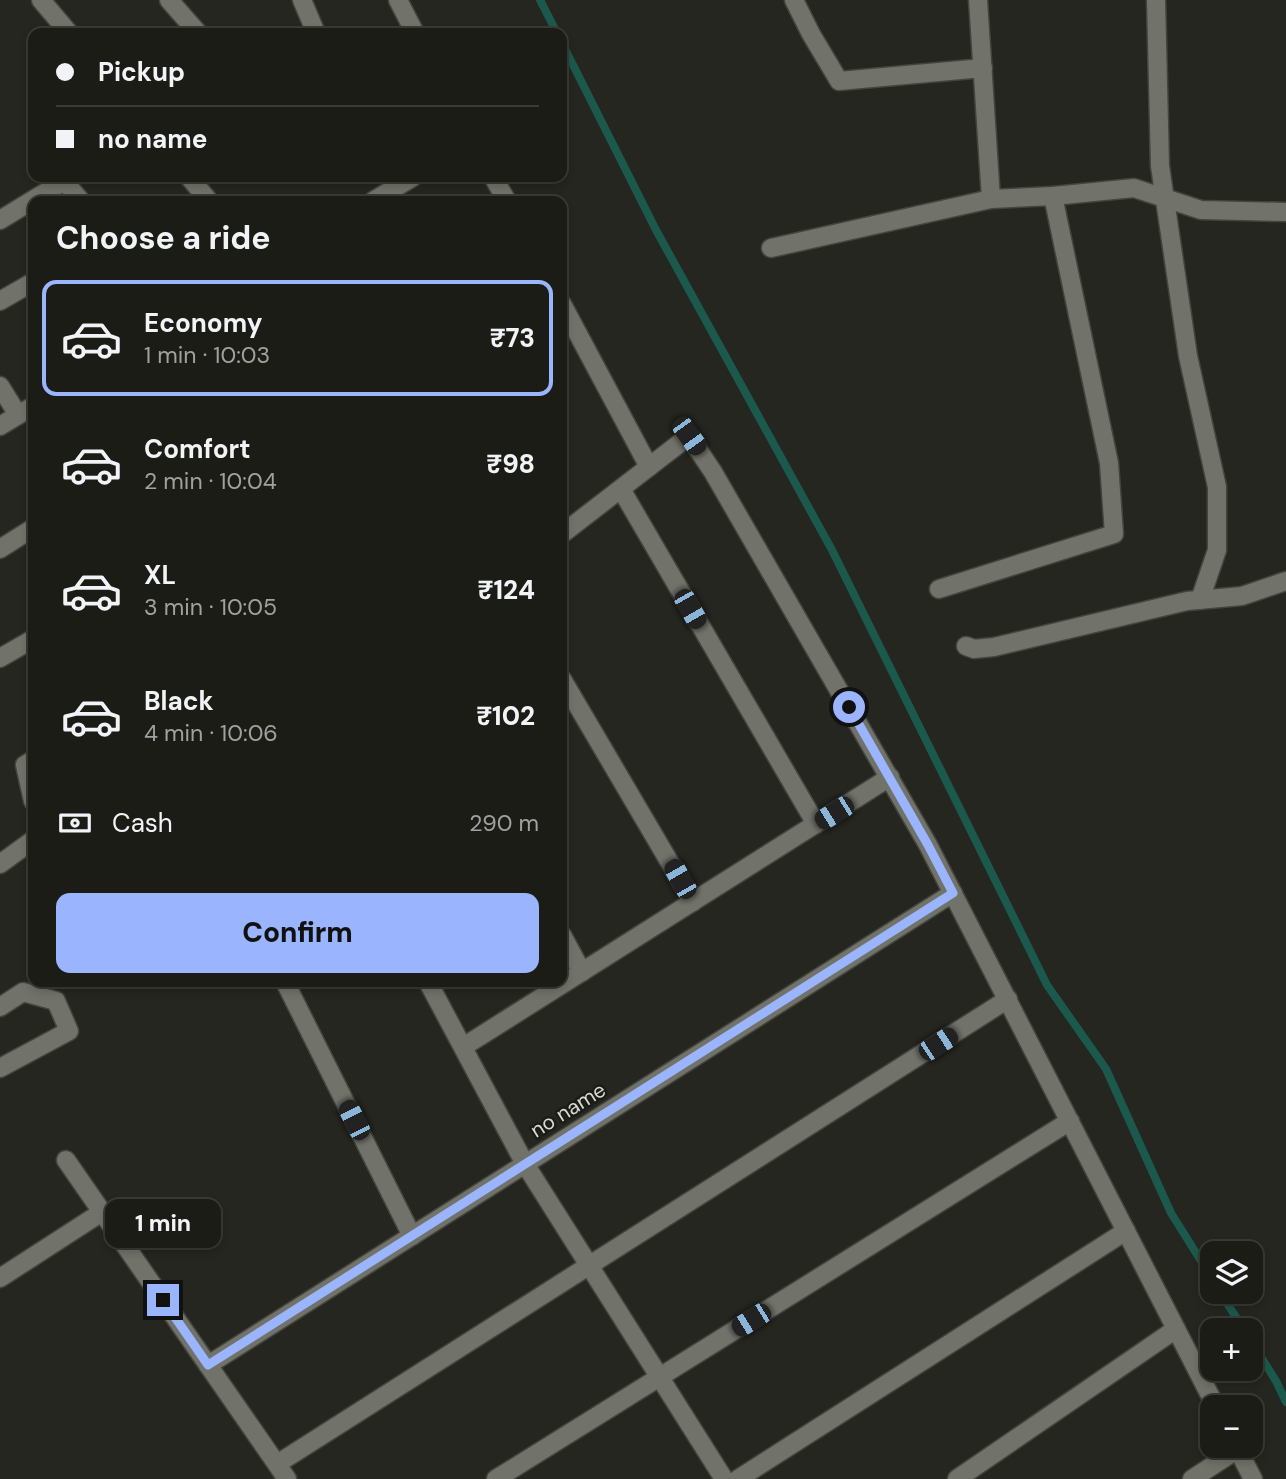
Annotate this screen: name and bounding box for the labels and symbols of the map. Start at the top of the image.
car [669,413,710,459]
car [671,586,710,632]
route start [833,691,865,723]
car [811,793,858,833]
car [661,856,700,902]
car [915,1024,962,1064]
street label: no name [525,1076,611,1144]
car [336,1097,373,1143]
callout: 1 min [105,1198,221,1248]
route end [147,1284,179,1316]
car [728,1300,775,1340]

